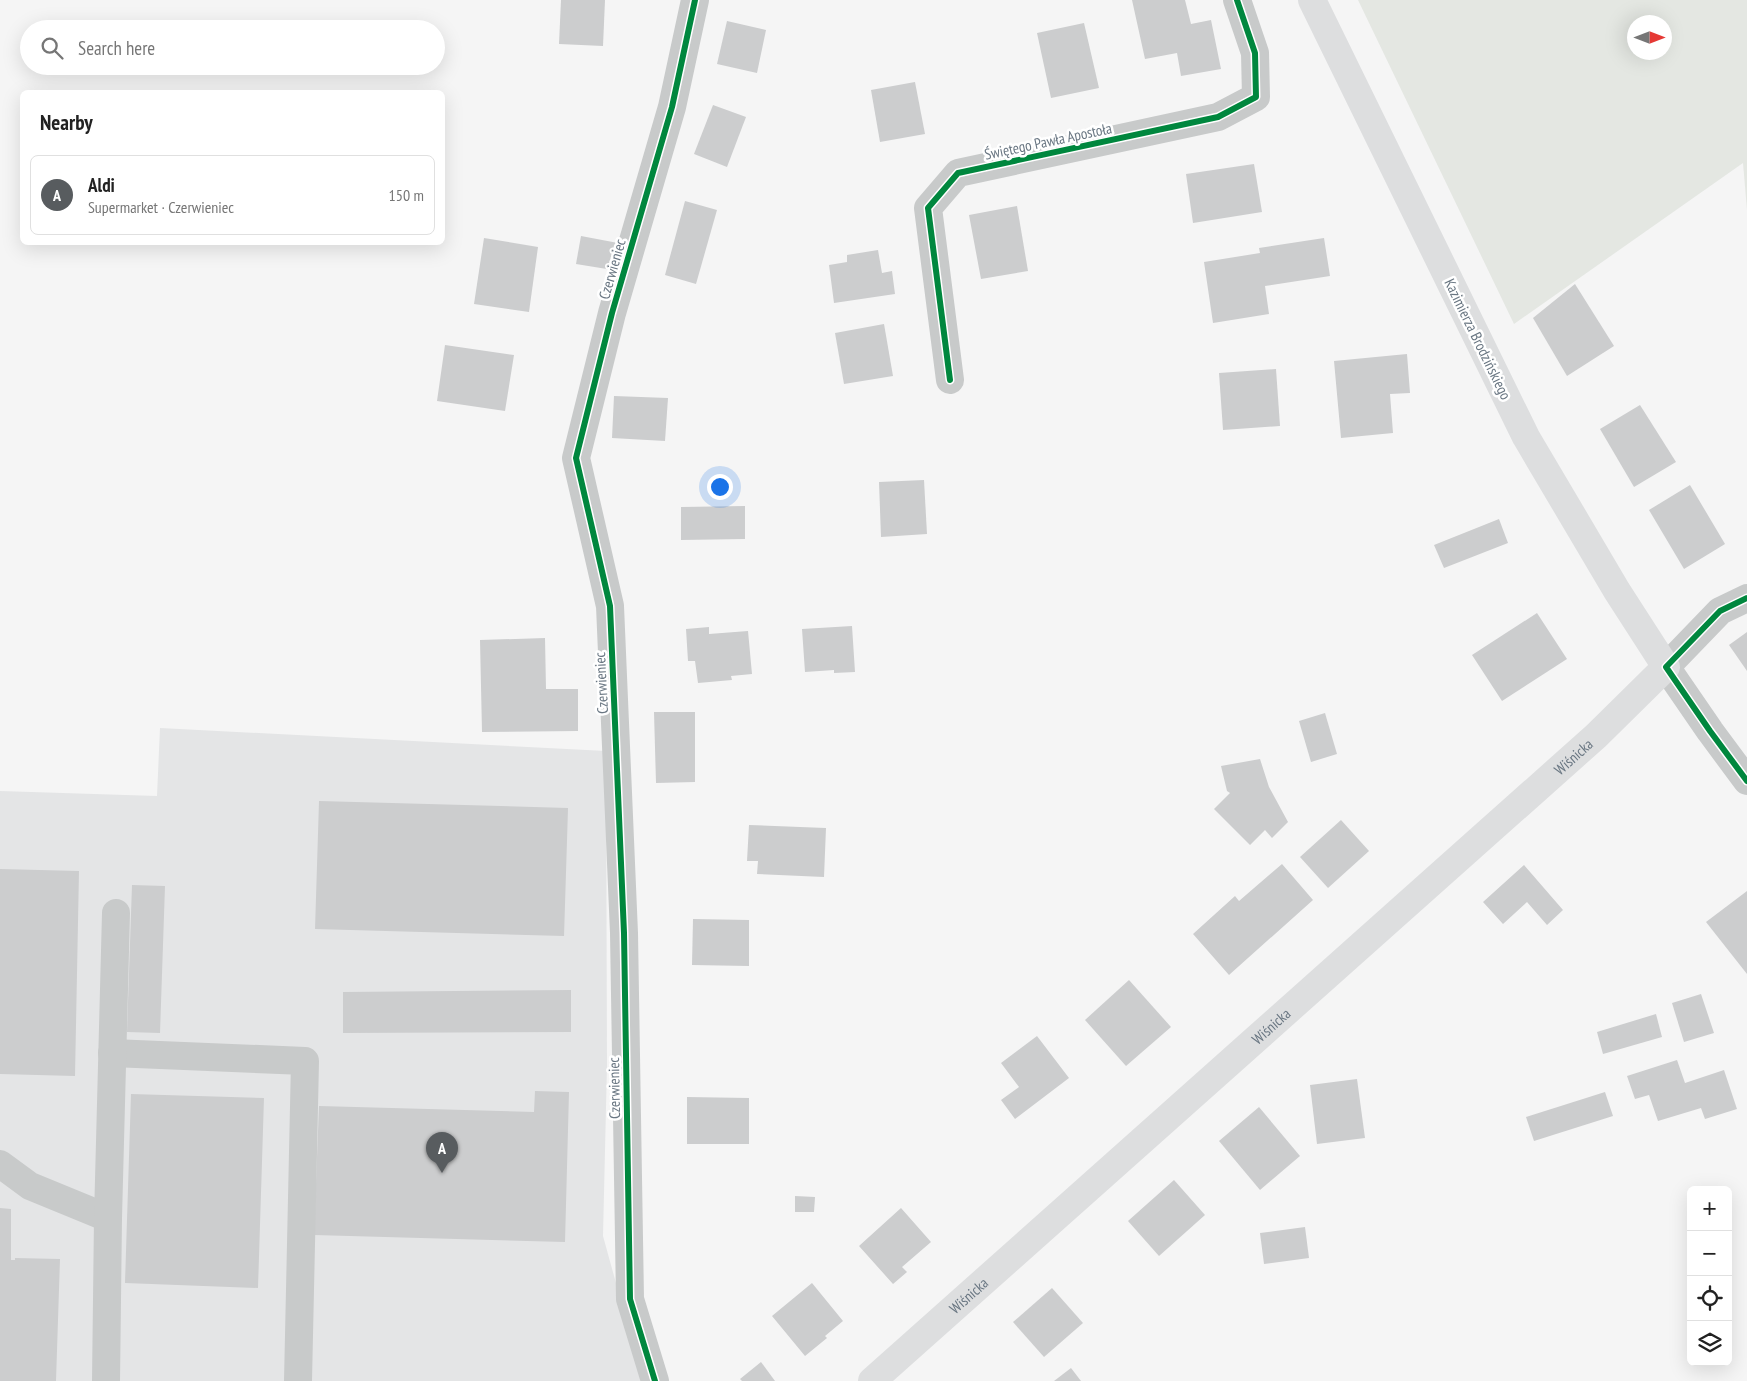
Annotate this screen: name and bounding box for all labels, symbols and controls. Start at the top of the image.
north arrow [1627,15,1672,60]
search box [20,20,445,75]
icon: search [38,34,66,62]
text: Search here [78,36,155,60]
text: Nearby [40,109,93,136]
street label: Świętego Pawła Apostoła [983,118,1113,164]
text: Aldi [88,173,115,197]
text: A [53,185,61,205]
text: 150 m [389,185,424,205]
text: Supermarket · Czerwieniec [88,197,234,217]
street label: Czerwieniec [594,236,630,301]
street label: Kazimierza Brodzińskiego [1440,275,1516,403]
your location [707,474,733,500]
street label: Czerwieniec [590,651,612,714]
street label: Wiśnicka [1550,734,1596,779]
street label: Wiśnicka [1247,1004,1294,1048]
street label: Czerwieniec [604,1056,624,1119]
pin: A [426,1132,458,1173]
map controls [1687,1186,1732,1366]
button: + [1687,1186,1732,1231]
button: − [1687,1231,1732,1276]
street label: Wiśnicka [945,1273,992,1317]
button: locate [1687,1276,1732,1321]
button: layers [1687,1321,1732,1366]

